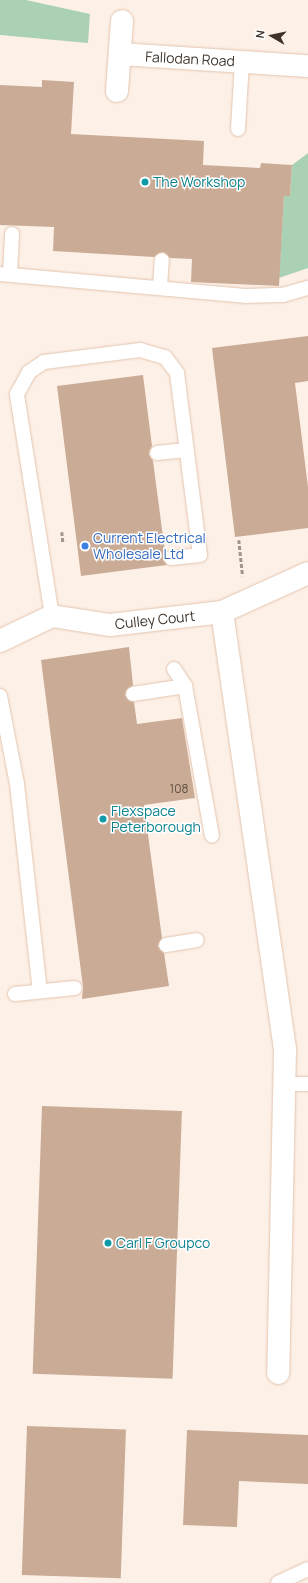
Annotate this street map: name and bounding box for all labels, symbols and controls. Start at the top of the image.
north arrow [252,16,292,56]
text: N [252,29,268,39]
street label: Fallodan Road [145,48,235,70]
place label: The Workshop [153,174,245,190]
marker: The Workshop [140,177,150,187]
place label: Current Electrical Wholesale Ltd [93,530,206,562]
marker: Current Electrical Wholesale Ltd [80,541,90,551]
street label: Culley Court [114,607,196,633]
house number: 108 [170,782,188,796]
place label: Flexspace Peterborough [111,803,201,836]
marker: Flexspace Peterborough [98,814,108,824]
place label: Carl F Groupco [116,1235,210,1251]
marker: Carl F Groupco [103,1238,113,1248]

